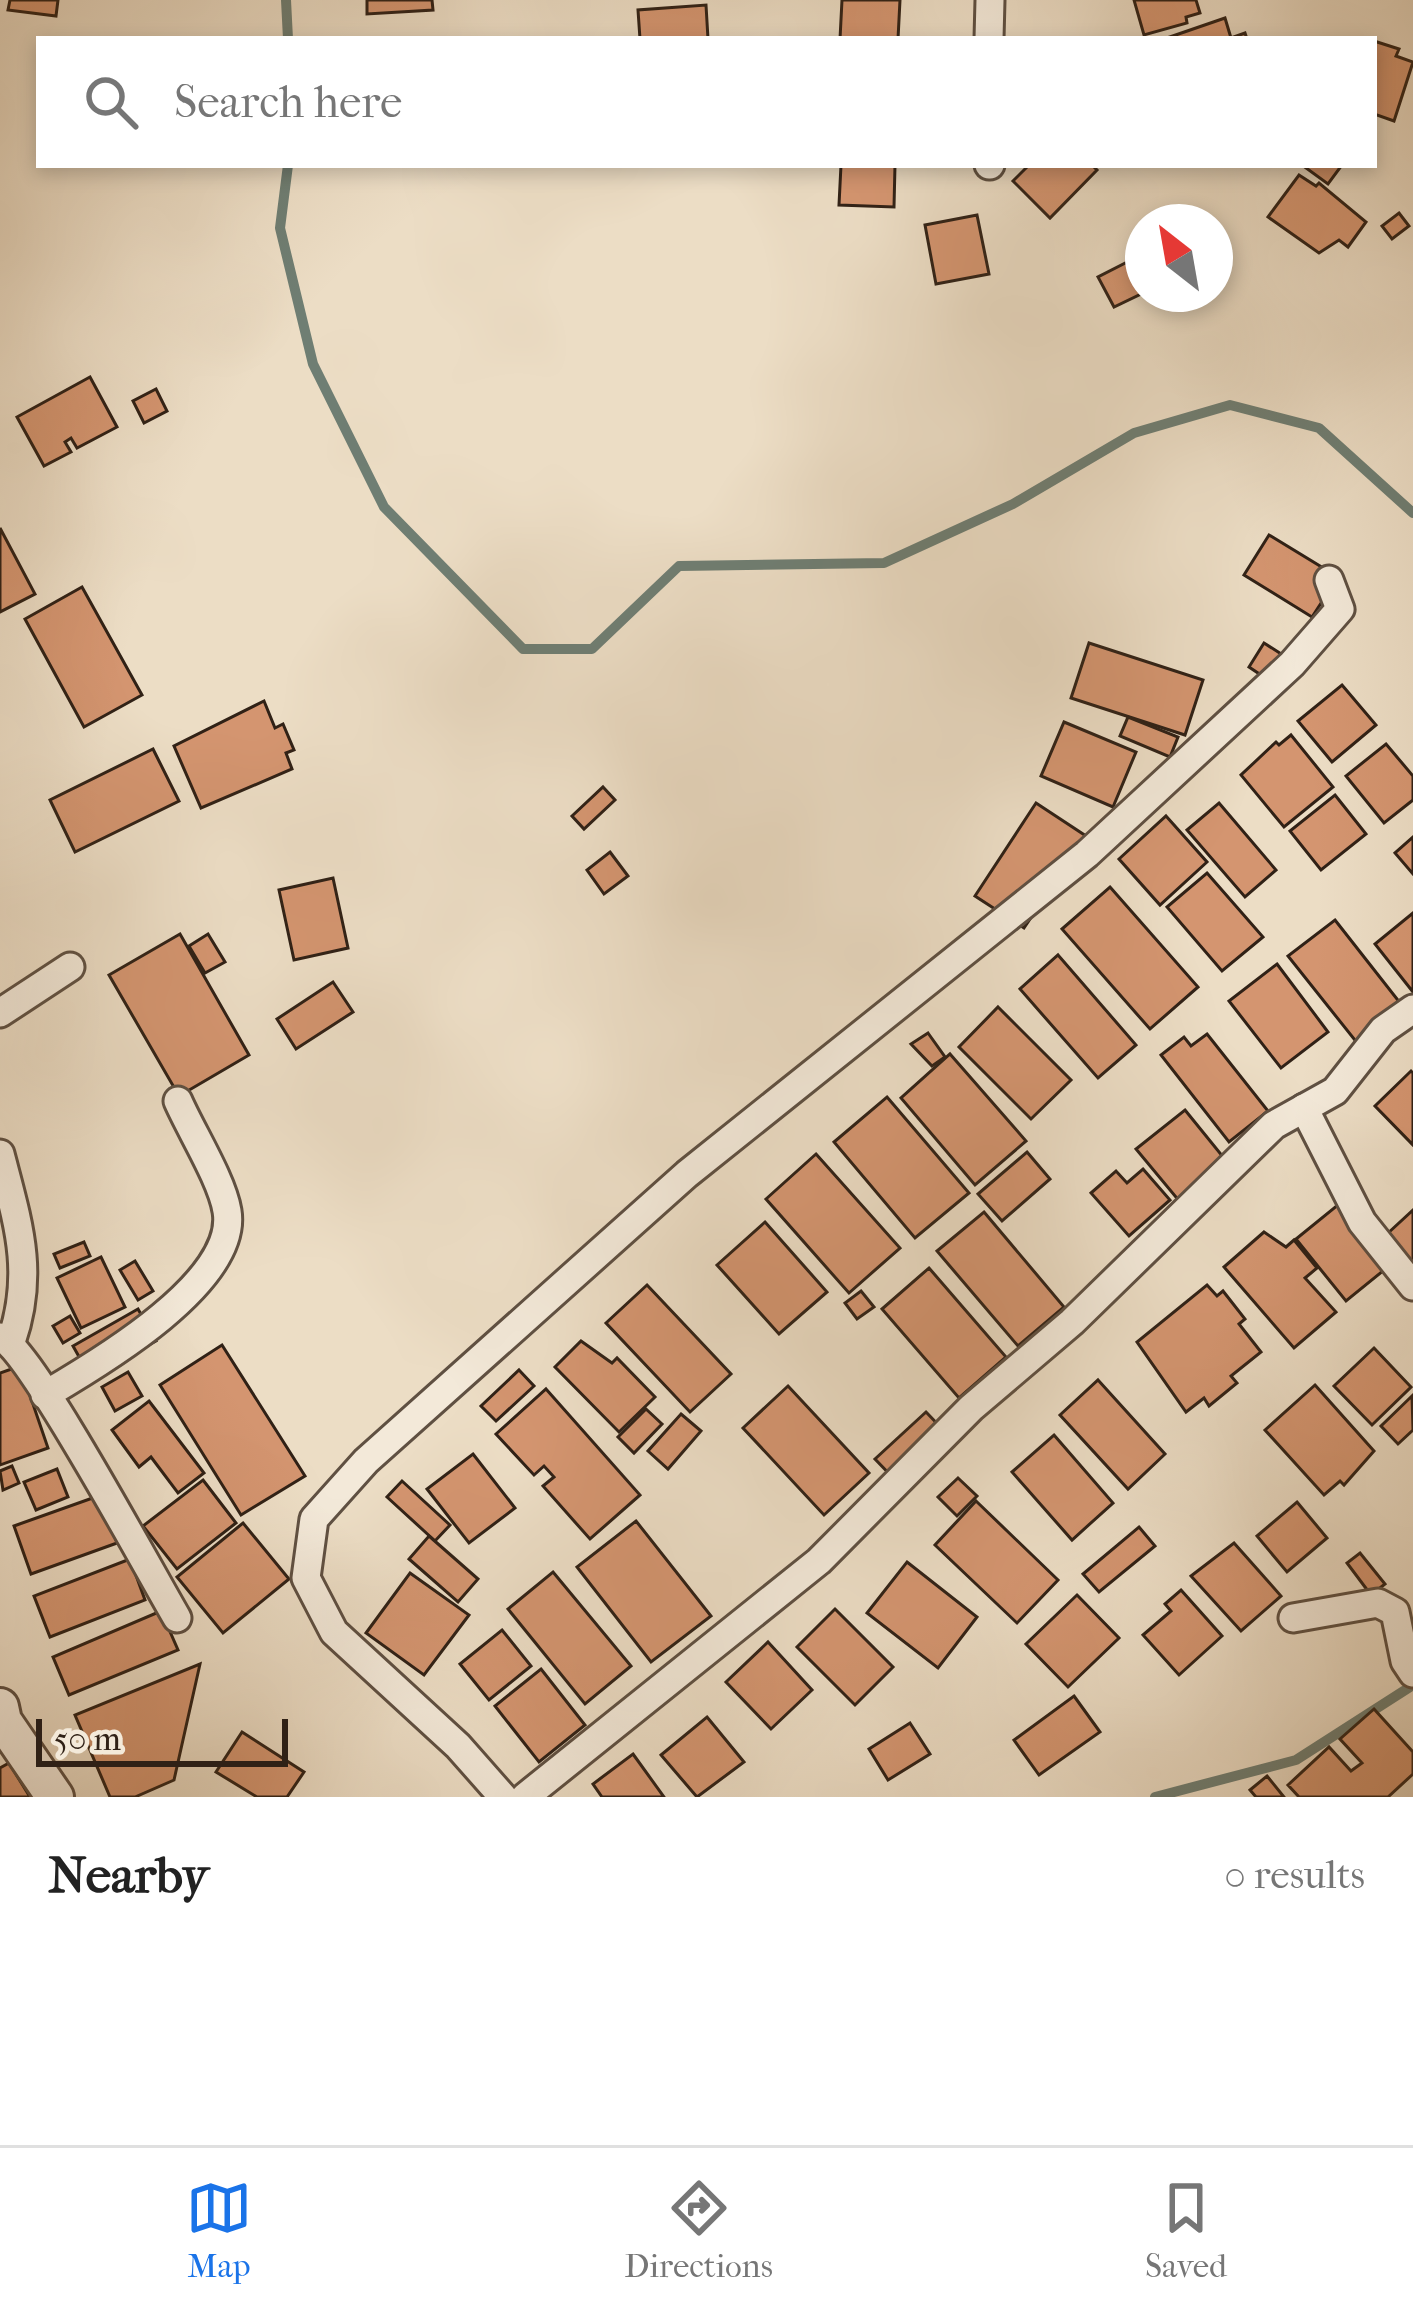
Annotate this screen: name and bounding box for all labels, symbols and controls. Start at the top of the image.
search box [36,36,1377,168]
icon: search [78,69,144,135]
text: Search here [174,76,402,129]
north arrow [1125,204,1233,312]
scale bar [36,1713,288,1766]
text: 50 m [54,1720,121,1759]
text: Nearby [48,1845,209,1905]
text: 0 results [1224,1852,1365,1898]
tab: Map [186,2175,252,2286]
tab: Directions [624,2175,773,2286]
tab: Saved [1145,2175,1227,2286]

